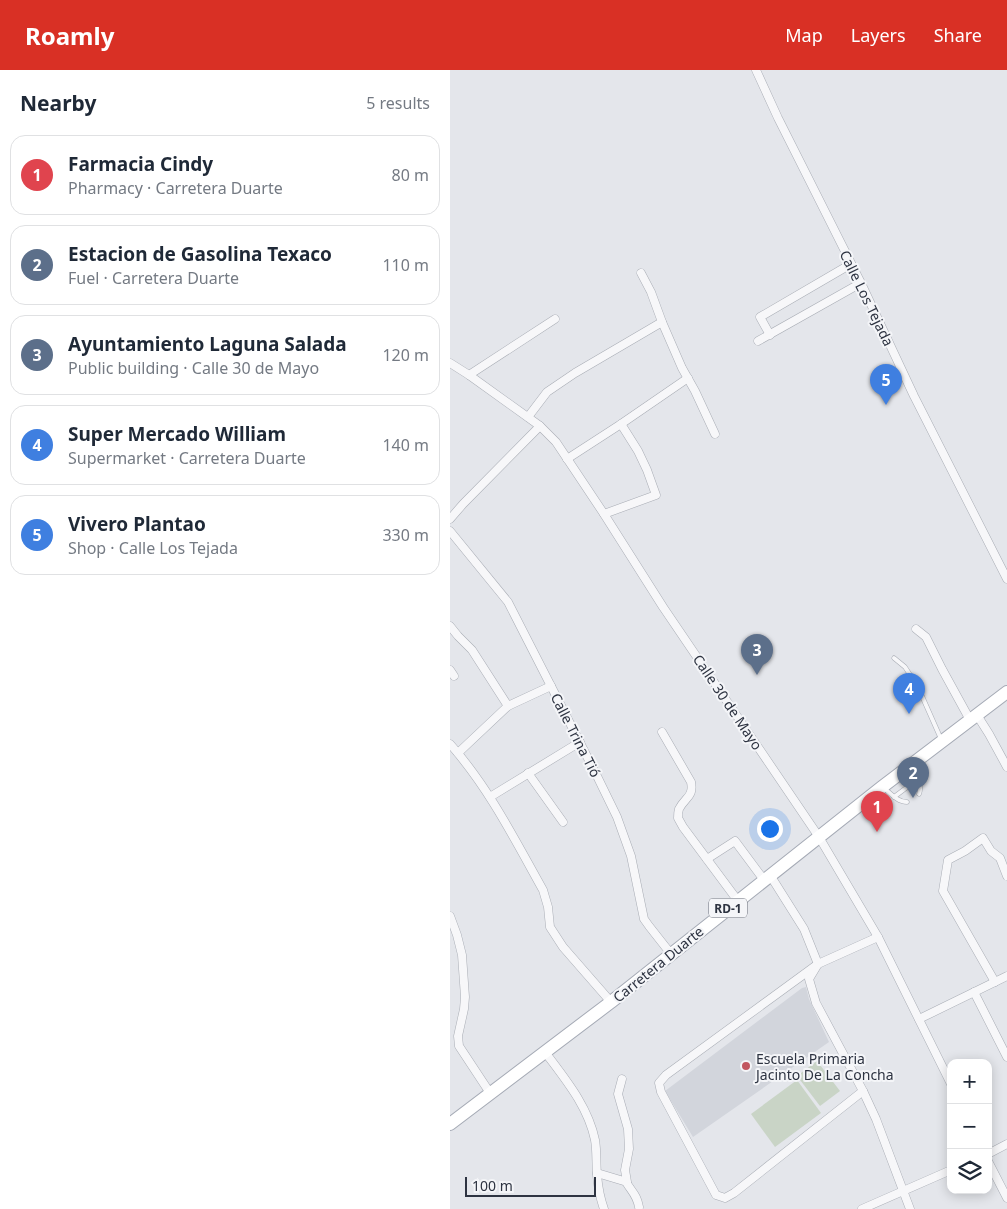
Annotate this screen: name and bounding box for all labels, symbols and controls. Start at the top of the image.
text: Roamly [25,19,114,52]
text: Map [785,23,823,47]
text: Layers [851,23,906,47]
text: Share [934,23,982,47]
text: Nearby [20,89,96,117]
text: 5 results [366,92,430,114]
text: Farmacia Cindy [68,151,213,177]
text: 1 [32,164,42,186]
text: 80 m [392,164,429,186]
text: Pharmacy · Carretera Duarte [68,177,283,199]
text: Estacion de Gasolina Texaco [68,241,332,267]
street label: Calle Los Tejada [836,247,898,349]
text: 2 [32,254,42,276]
text: 110 m [382,254,429,276]
text: Fuel · Carretera Duarte [68,267,239,289]
text: Ayuntamiento Laguna Salada [68,331,347,357]
text: 3 [32,344,42,366]
text: 120 m [382,344,429,366]
text: Public building · Calle 30 de Mayo [68,357,319,379]
pin: 5 [870,364,902,405]
text: Super Mercado William [68,421,286,447]
text: 4 [32,434,42,456]
text: 140 m [382,434,429,456]
text: Supermarket · Carretera Duarte [68,447,306,469]
text: Vivero Plantao [68,511,206,537]
text: 5 [32,524,42,546]
text: 330 m [382,524,429,546]
text: Shop · Calle Los Tejada [68,537,238,559]
pin: 3 [741,634,773,675]
street label: Calle 30 de Mayo [690,651,766,753]
pin: 4 [893,673,925,714]
street label: Calle Trina Tió [547,690,605,780]
pin: 2 [897,757,929,798]
pin: 1 [861,791,893,832]
your location [757,816,783,842]
road number: RD-1 [709,898,747,918]
street label: Carretera Duarte [609,922,707,1006]
place label: Escuela Primaria Jacinto De La Concha [754,1049,894,1084]
map controls [947,1059,992,1194]
button: + [947,1059,992,1104]
marker: Escuela Primaria Jacinto De La Concha [740,1060,752,1072]
button: − [947,1104,992,1149]
button: layers [947,1149,992,1194]
scale bar [465,1174,596,1197]
text: 100 m [472,1176,513,1195]

